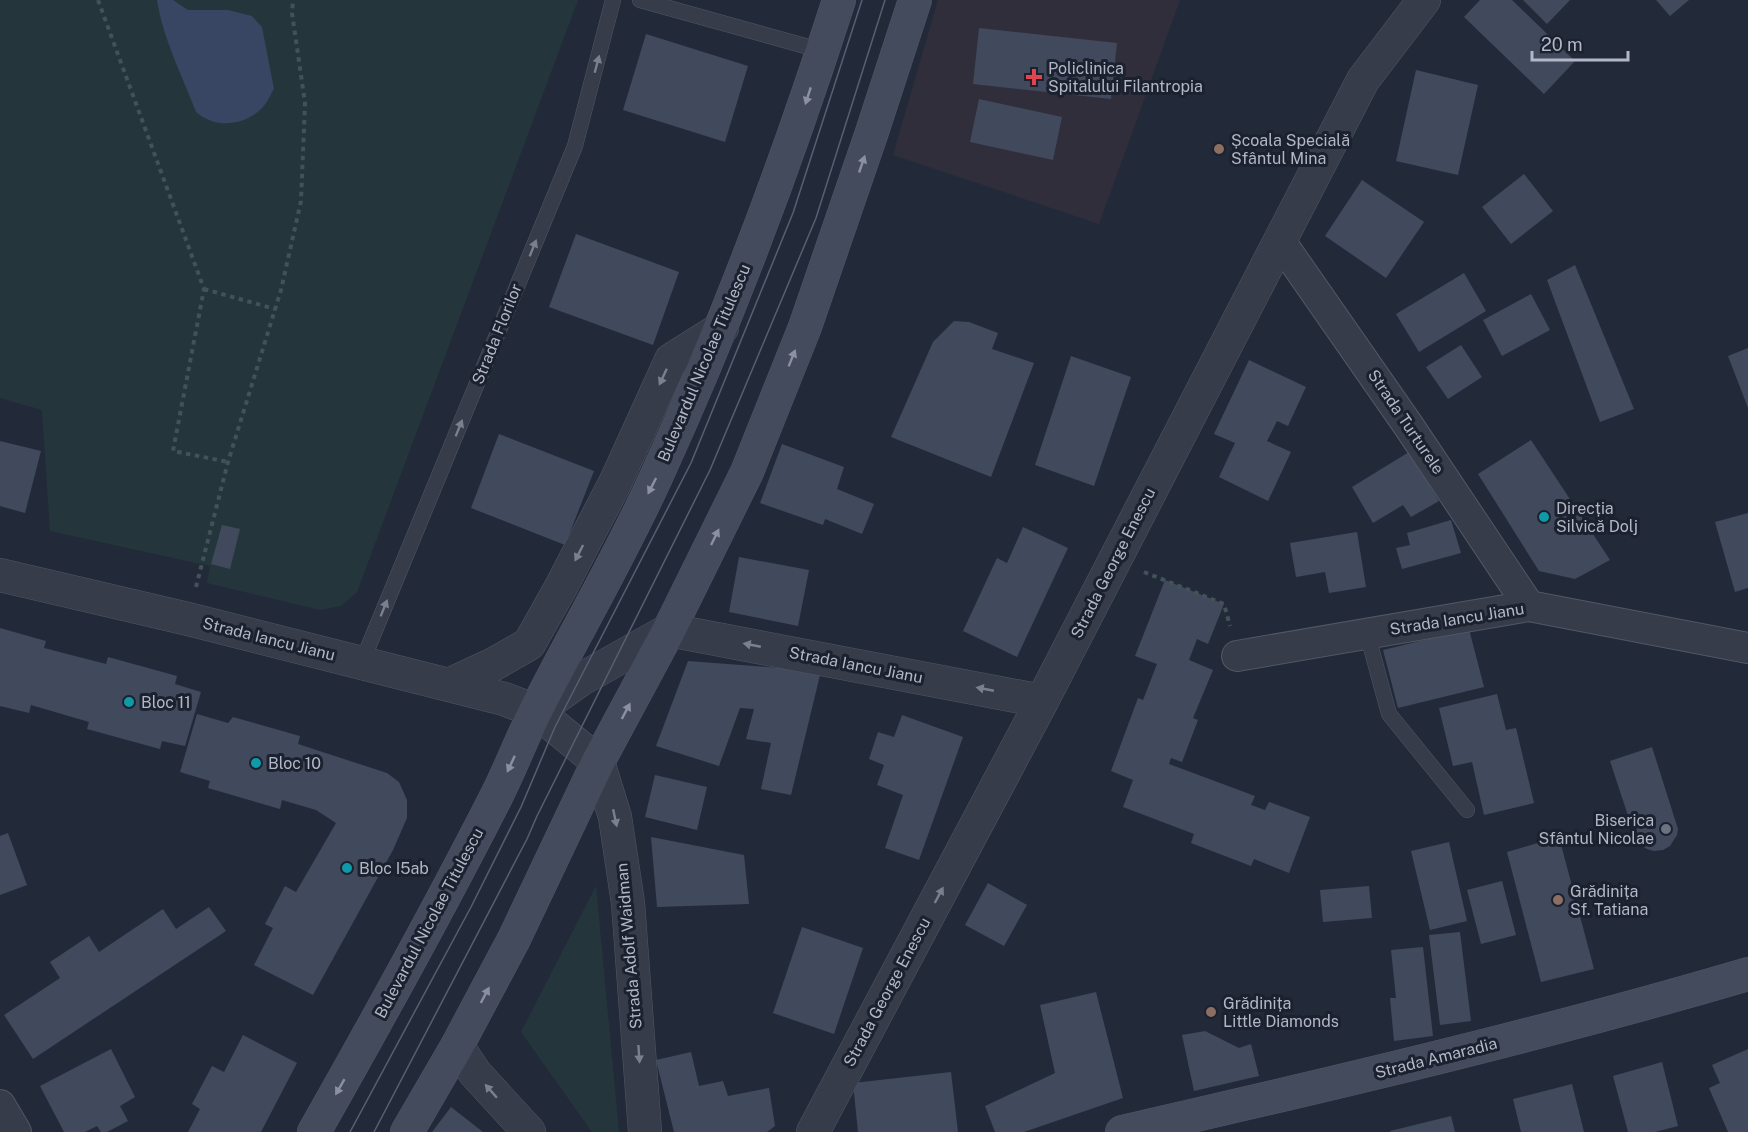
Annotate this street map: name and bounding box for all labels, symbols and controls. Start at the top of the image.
scale bar [1532,24,1628,62]
text: 20 m [1541,34,1583,55]
one-way arrow [592,55,602,73]
place label: Policlinica Spitalului Filantropia [1048,59,1203,96]
marker: Policlinica Spitalului Filantropia [1025,68,1043,86]
one-way arrow [803,87,813,105]
place label: Școala Specială Sfântul Mina [1231,131,1350,168]
marker: Școala Specială Sfântul Mina [1212,142,1226,156]
one-way arrow [857,155,867,173]
one-way arrow [528,238,538,256]
street label: Bulevardul Nicolae Titulescu [654,261,754,465]
street label: Strada Florilor [468,281,526,387]
one-way arrow [788,349,798,367]
street label: Strada Turturele [1364,366,1448,478]
one-way arrow [658,369,668,387]
one-way arrow [455,419,464,437]
one-way arrow [647,478,656,495]
street label: Strada George Enescu [1067,485,1159,641]
place label: Direcția Silvică Dolj [1556,499,1638,536]
marker: Direcția Silvică Dolj [1537,510,1551,524]
one-way arrow [710,529,719,546]
one-way arrow [574,544,584,562]
one-way arrow [379,599,389,617]
street label: Strada Iancu Jianu [1389,599,1525,639]
street label: Strada Iancu Jianu [201,613,337,665]
one-way arrow [742,640,761,649]
street label: Strada Iancu Jianu [788,643,924,687]
one-way arrow [975,684,994,693]
place label: Bloc 11 [141,693,191,712]
marker: Bloc 11 [122,695,136,709]
one-way arrow [621,702,630,719]
place label: Bloc 10 [268,754,321,773]
one-way arrow [507,755,516,772]
marker: Bloc 10 [249,756,263,770]
one-way arrow [611,809,620,828]
place label: Biserica Sfântul Nicolae [1538,811,1654,848]
marker: Biserica Sfântul Nicolae [1659,822,1673,836]
street label: Bulevardul Nicolae Titulescu [371,825,487,1021]
place label: Bloc I5ab [359,859,429,878]
marker: Bloc I5ab [340,861,354,875]
street label: Strada Adolf Waidman [612,862,646,1030]
place label: Grădinița Sf. Tatiana [1570,882,1648,919]
one-way arrow [934,886,944,903]
marker: Grădinița Sf. Tatiana [1551,893,1565,907]
street label: Strada George Enescu [840,914,934,1070]
one-way arrow [480,986,490,1003]
place label: Grădinița Little Diamonds [1223,994,1339,1031]
marker: Grădinița Little Diamonds [1204,1005,1218,1019]
street label: Strada Amaradia [1373,1034,1499,1082]
one-way arrow [634,1044,644,1063]
one-way arrow [335,1079,345,1096]
one-way arrow [485,1084,498,1099]

